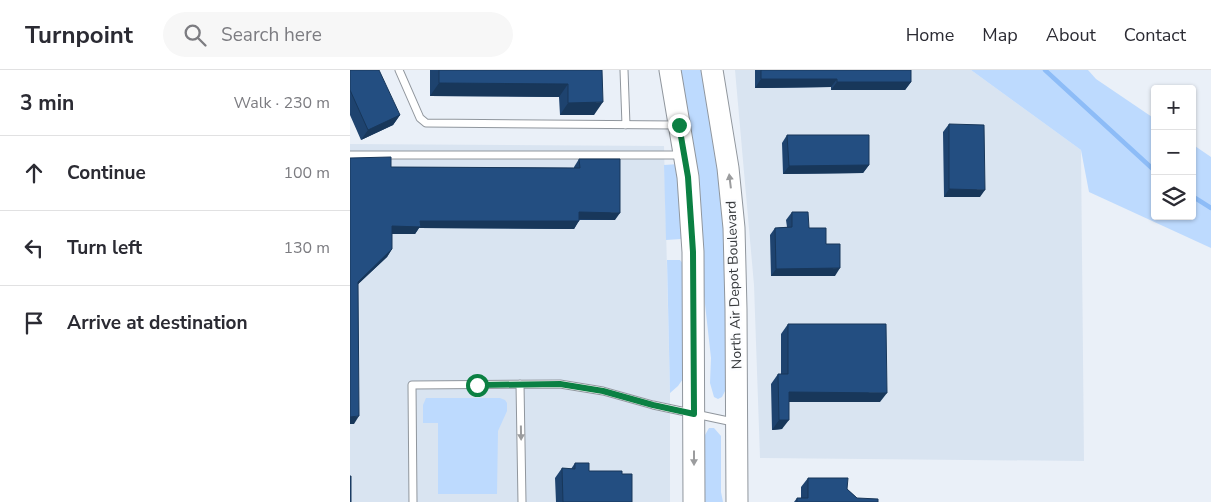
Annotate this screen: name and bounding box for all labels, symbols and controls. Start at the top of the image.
search box [163,12,513,57]
text: Turnpoint [25,19,133,51]
icon: search [181,21,209,49]
text: Search here [221,22,322,48]
text: Home [906,23,954,47]
text: Map [982,23,1018,47]
text: About [1046,23,1096,47]
text: Contact [1124,23,1186,47]
map controls [1151,85,1196,220]
button: + [1151,85,1196,130]
text: 3 min [20,89,74,117]
text: Walk · 230 m [234,92,330,114]
route end [668,114,691,137]
button: − [1151,130,1196,175]
icon: ahead [20,159,48,187]
text: Continue [67,160,146,186]
text: 100 m [283,162,330,184]
one-way arrow [726,173,734,189]
button: layers [1151,175,1196,220]
street label: North Air Depot Boulevard [722,201,746,369]
icon: left [20,234,48,262]
text: Turn left [67,235,142,261]
text: 130 m [283,237,330,259]
icon: arrive [20,309,48,337]
text: Arrive at destination [67,310,248,336]
route start [466,374,489,397]
one-way arrow [517,425,525,441]
one-way arrow [690,450,698,466]

